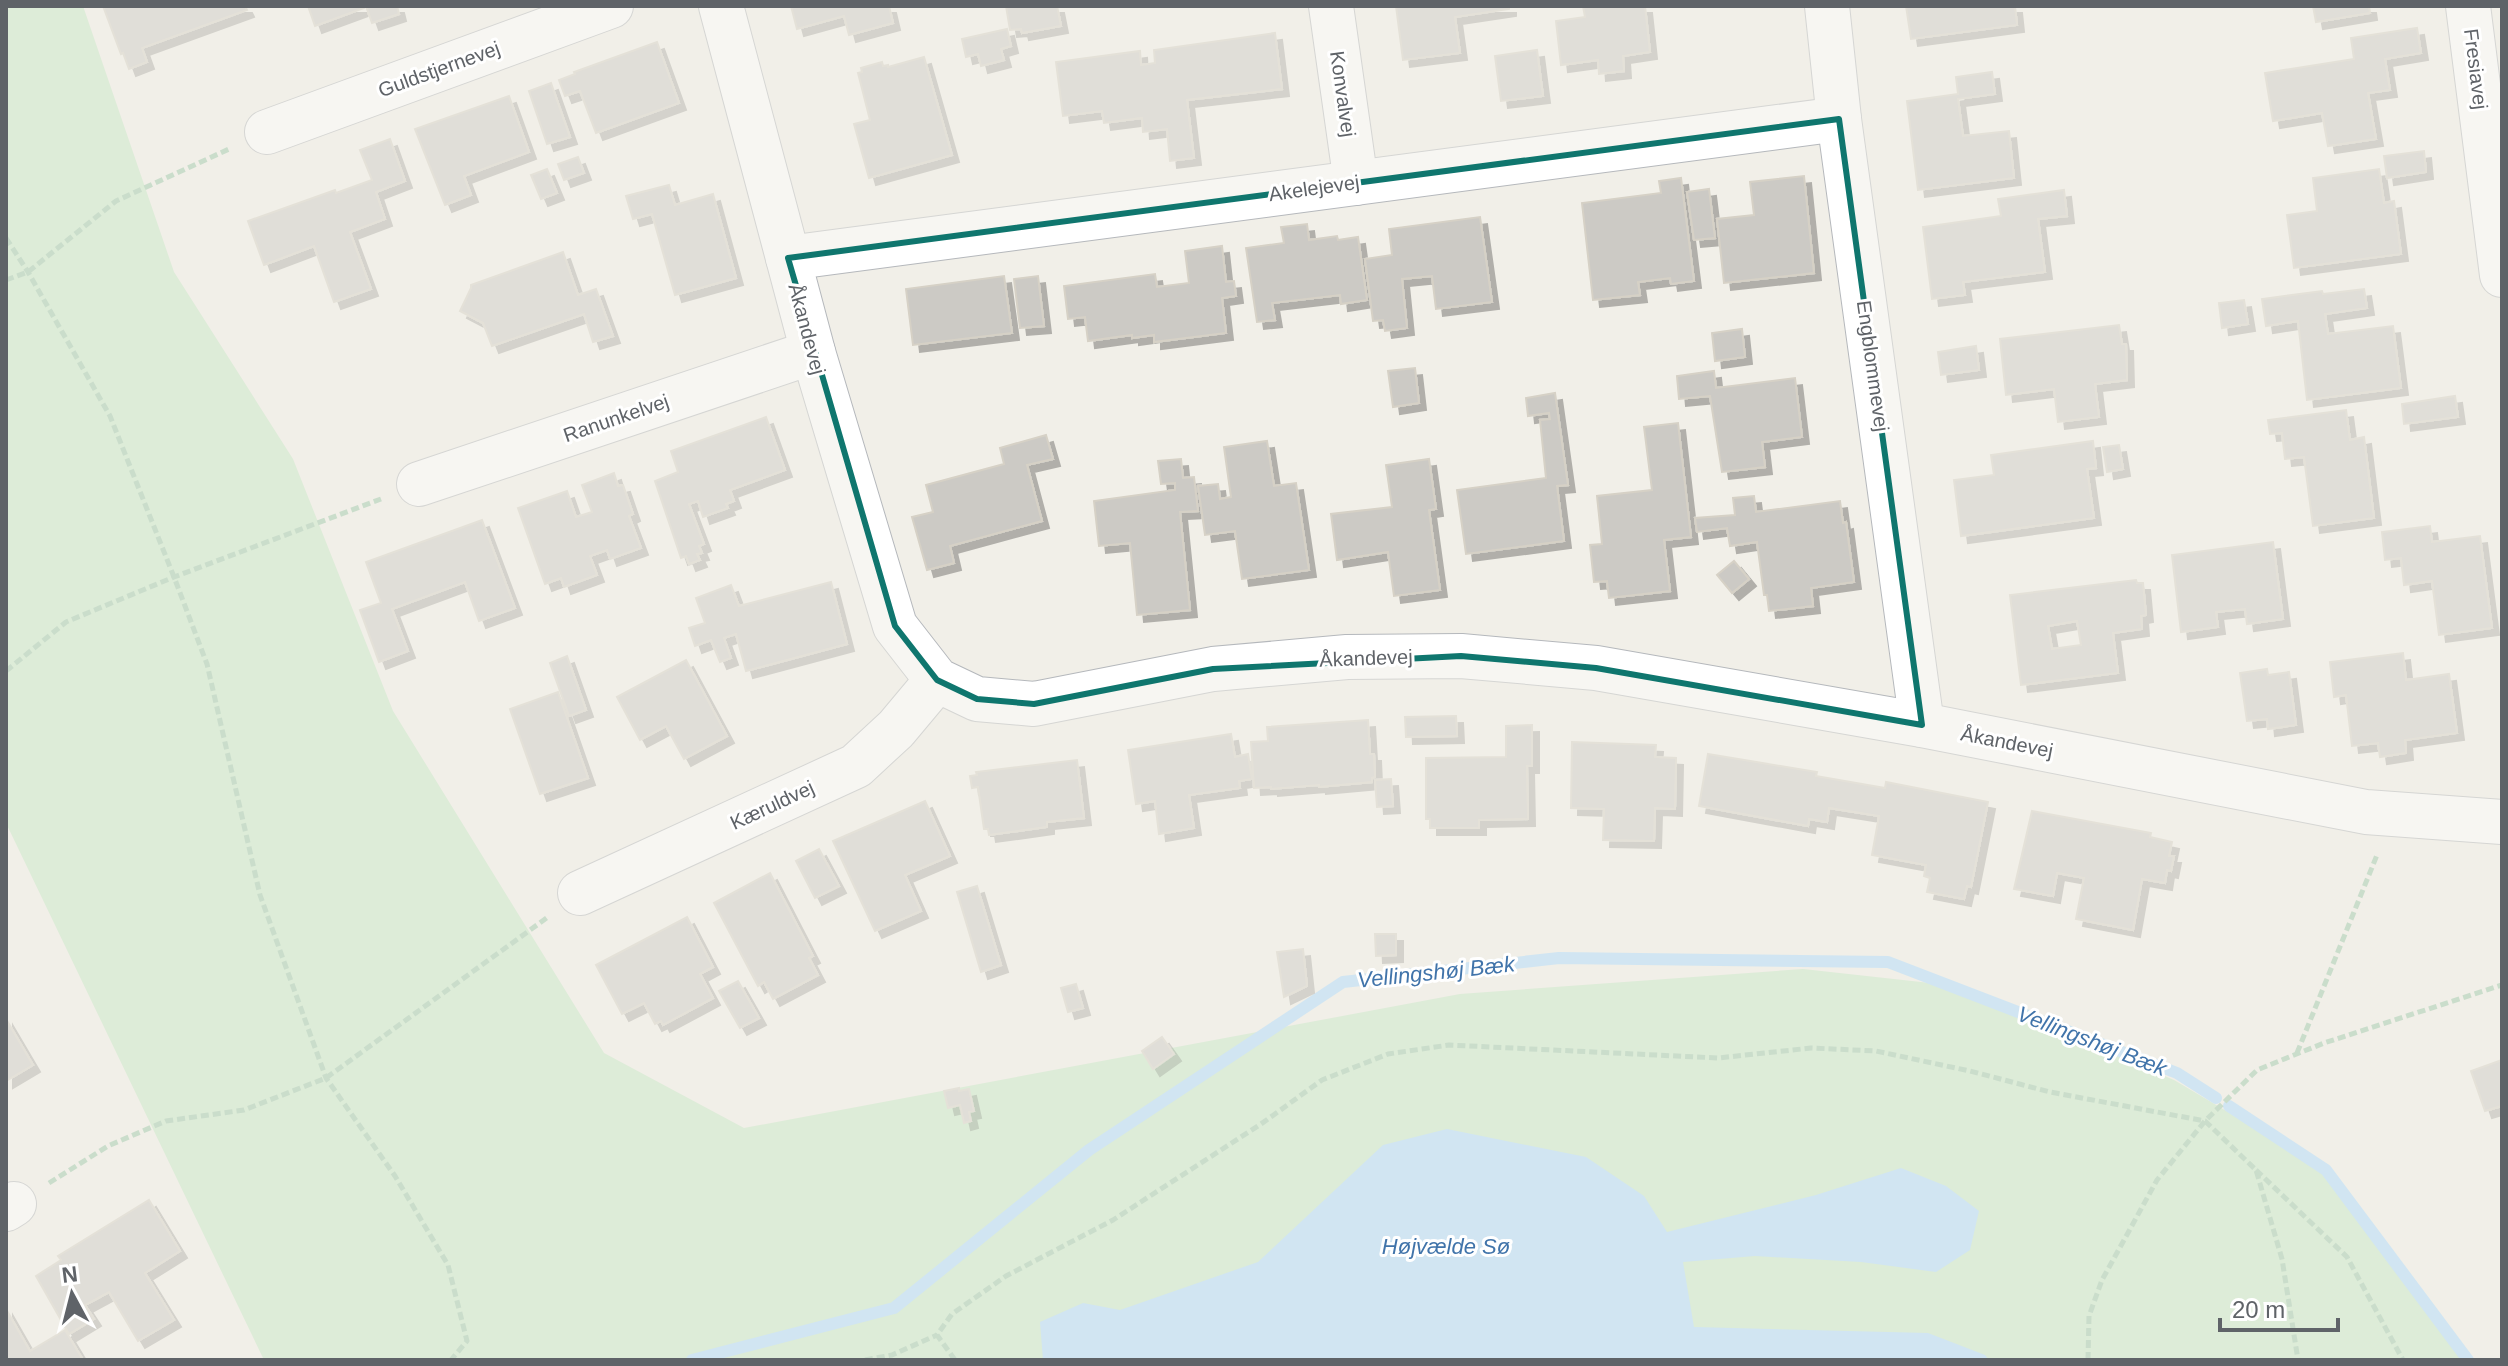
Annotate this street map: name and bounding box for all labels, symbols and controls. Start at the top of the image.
street label: Fresiavej [2460,27,2492,111]
street label: Guldstjernevej [375,37,503,101]
street label: Konvalvej [1326,50,1360,138]
street label: Akelejevej [1267,171,1361,205]
street label: Åkandevej [784,281,830,377]
street label: Engblommevej [1853,299,1893,433]
street label: Ranunkelvej [560,390,672,446]
street label: Åkandevej [1319,645,1413,671]
street label: Åkandevej [1959,722,2055,762]
street label: Kæruldvej [727,776,817,834]
water label: Vellingshøj Bæk [1356,951,1517,993]
water label: Vellingshøj Bæk [2014,1001,2171,1081]
water label: Højvælde Sø [1382,1234,1510,1259]
north arrow [32,1254,112,1334]
text: N [60,1261,79,1288]
scale bar [2220,1282,2338,1332]
text: 20 m [2232,1296,2285,1323]

